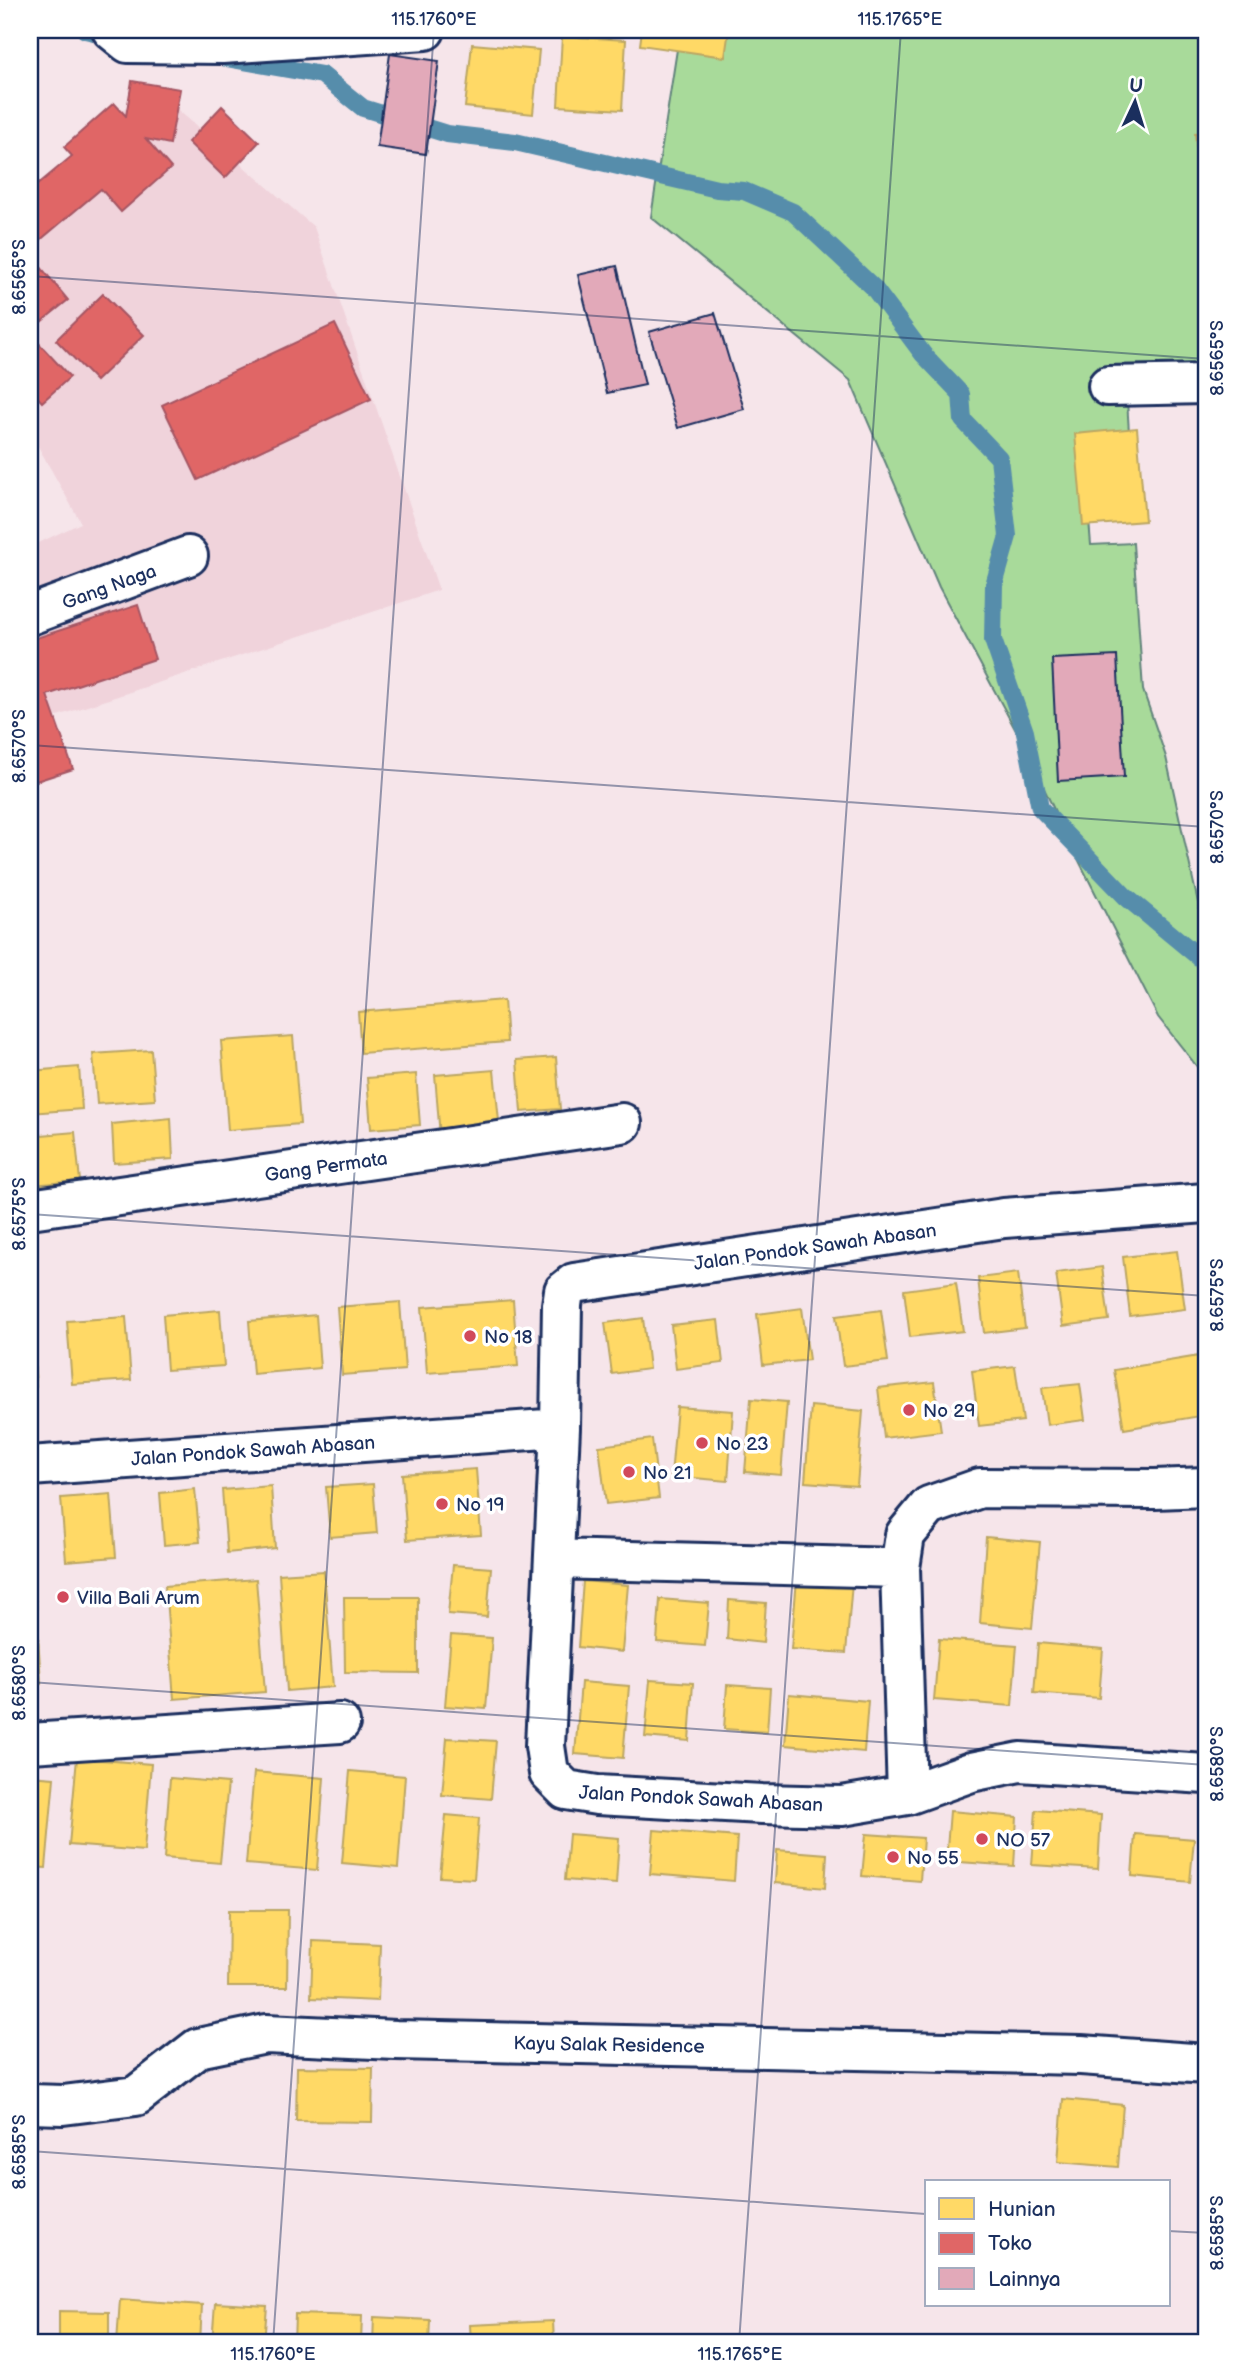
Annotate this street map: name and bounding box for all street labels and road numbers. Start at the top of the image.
street label: Gang Naga [59,560,160,615]
street label: Gang Permata [263,1147,389,1187]
street label: Jalan Pondok Sawah Abasan [692,1219,938,1276]
street label: Jalan Pondok Sawah Abasan [130,1431,376,1472]
street label: Jalan Pondok Sawah Abasan [578,1782,824,1817]
street label: Kayu Salak Residence [513,2032,705,2059]

